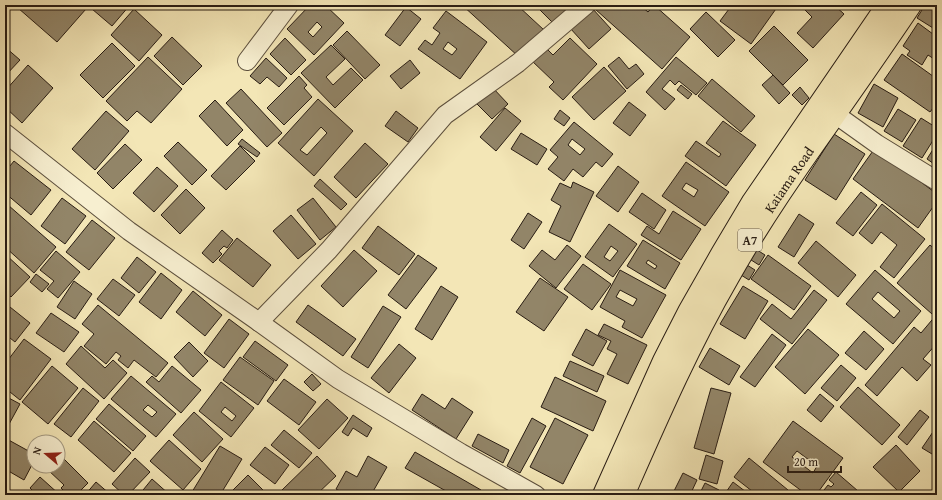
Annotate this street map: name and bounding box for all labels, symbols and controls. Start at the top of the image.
street label: Kaiama Road [760,142,819,217]
road number: A7 [738,229,762,251]
north arrow [26,434,66,474]
text: N [28,444,46,457]
scale bar [788,448,841,474]
text: 20 m [794,453,818,470]

